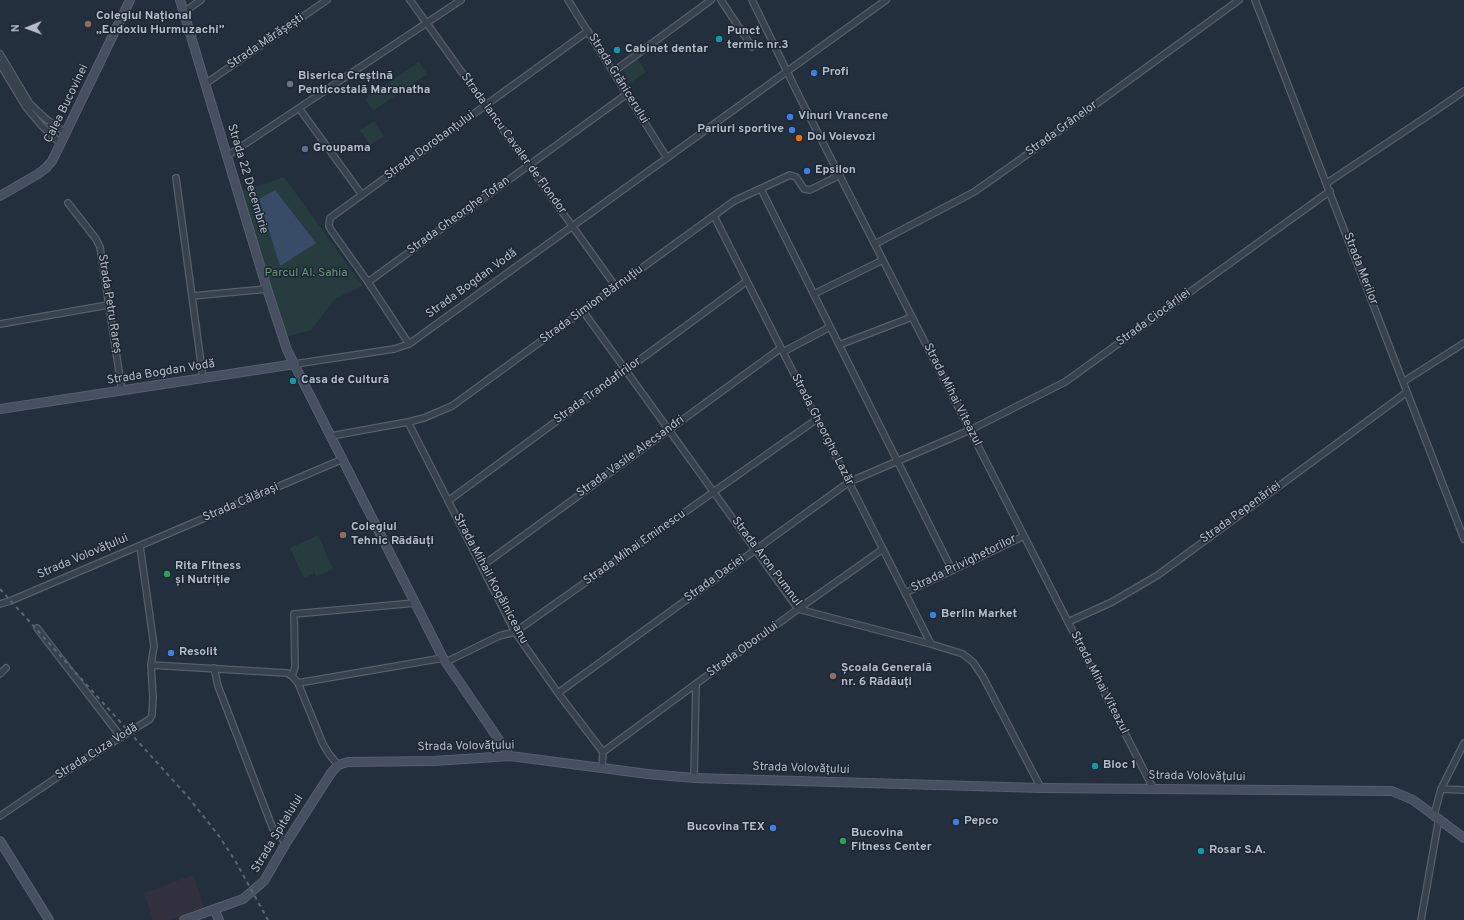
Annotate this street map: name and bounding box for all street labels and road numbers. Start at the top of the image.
street label: Strada Mărășești [225,11,307,73]
street label: Strada Grănicerului [584,31,652,127]
street label: Calea Bucovinei [42,62,92,146]
street label: Strada Iancu Cavaler de Flondor [457,71,569,217]
street label: Strada Grânelor [1023,98,1101,160]
street label: Strada Dorobanțului [382,109,478,183]
street label: Strada 22 Decembrie [223,122,271,236]
street label: Strada Gheorghe Tofan [405,174,513,258]
street label: Strada Merilor [1340,231,1380,307]
street label: Strada Bogdan Vodă [424,246,520,322]
street label: Strada Petru Rareș [94,253,124,355]
street label: Strada Simion Bărnuțiu [538,263,646,347]
street label: Strada Ciocârliei [1114,286,1194,350]
street label: Strada Mihai Viteazul [920,341,984,449]
street label: Strada Trandafirilor [552,355,644,427]
street label: Strada Bogdan Vodă [106,357,216,389]
street label: Strada Gheorghe Lazăr [787,372,857,488]
street label: Strada Vasile Alecsandri [574,413,688,501]
street label: Strada Pepenăriei [1198,479,1284,547]
street label: Strada Călărași [201,481,281,525]
street label: Strada Mihai Eminescu [581,507,689,589]
street label: Strada Mihail Kogălniceanu [449,511,531,647]
street label: Strada Aron Pumnul [728,515,804,609]
street label: Strada Volovățului [35,531,131,583]
street label: Strada Privighetorilor [909,532,1019,596]
street label: Strada Daciei [682,552,748,606]
street label: Strada Oborului [705,619,781,681]
street label: Strada Mihai Viteazul [1067,629,1131,737]
street label: Strada Cuza Vodă [53,721,141,783]
street label: Strada Volovățului [417,739,515,755]
street label: Strada Volovățului [752,760,850,778]
street label: Strada Volovățului [1148,769,1246,785]
street label: Strada Spitalului [249,792,307,876]

